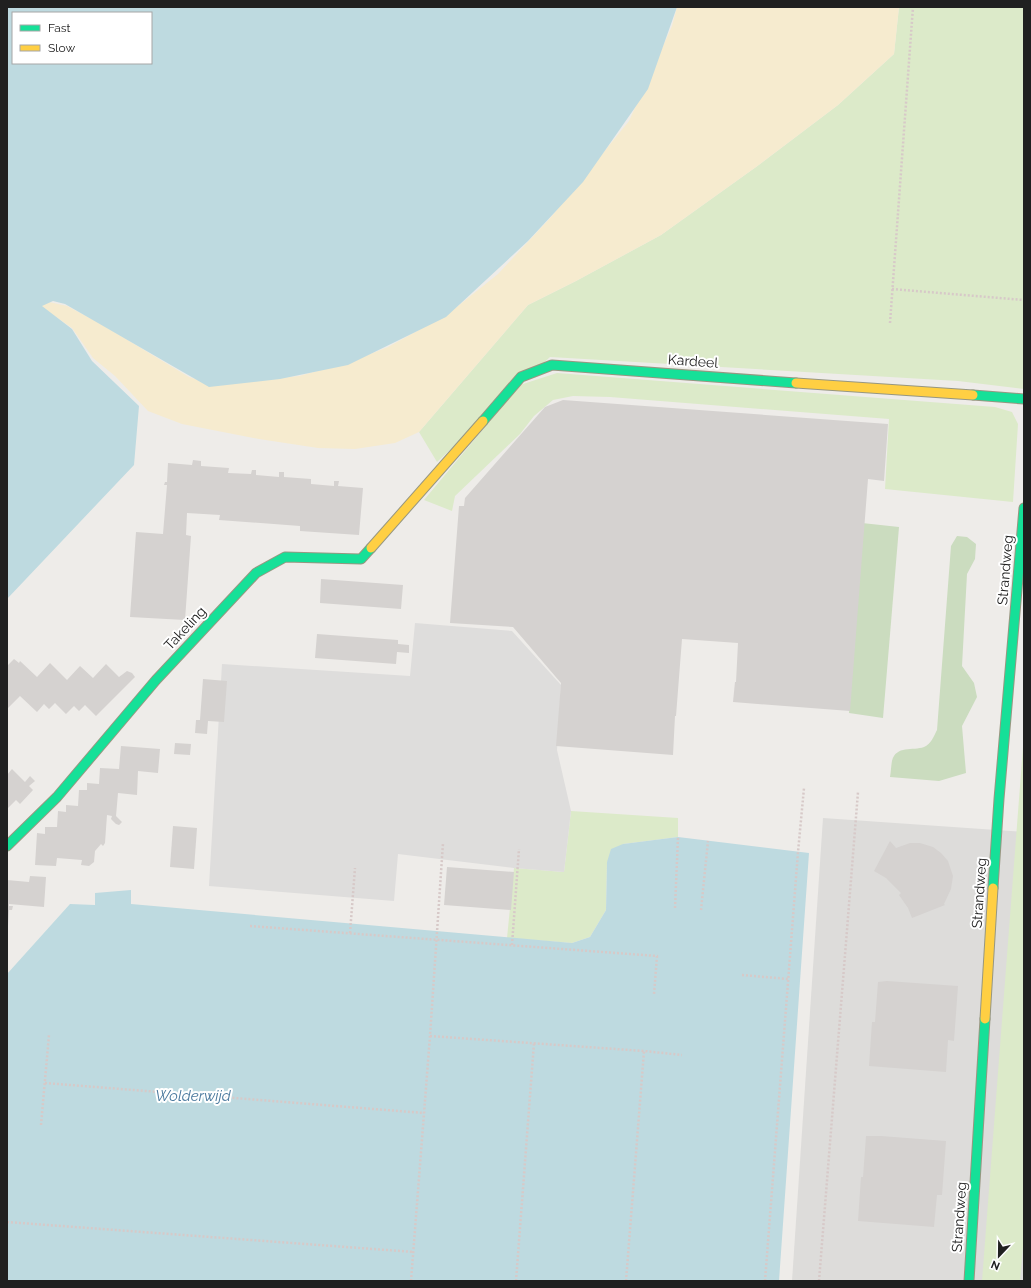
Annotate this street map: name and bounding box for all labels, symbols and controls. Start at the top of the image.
legend [12,12,152,64]
text: Fast [48,21,71,35]
text: Slow [48,41,75,55]
street label: Kardeel [667,351,719,371]
street label: Strandweg [994,534,1016,606]
street label: Takeling [161,603,209,653]
street label: Strandweg [969,857,989,929]
water label: Wolderwijd [155,1087,232,1105]
street label: Strandweg [949,1181,969,1253]
north arrow [979,1236,1019,1276]
text: N [989,1257,1002,1272]

